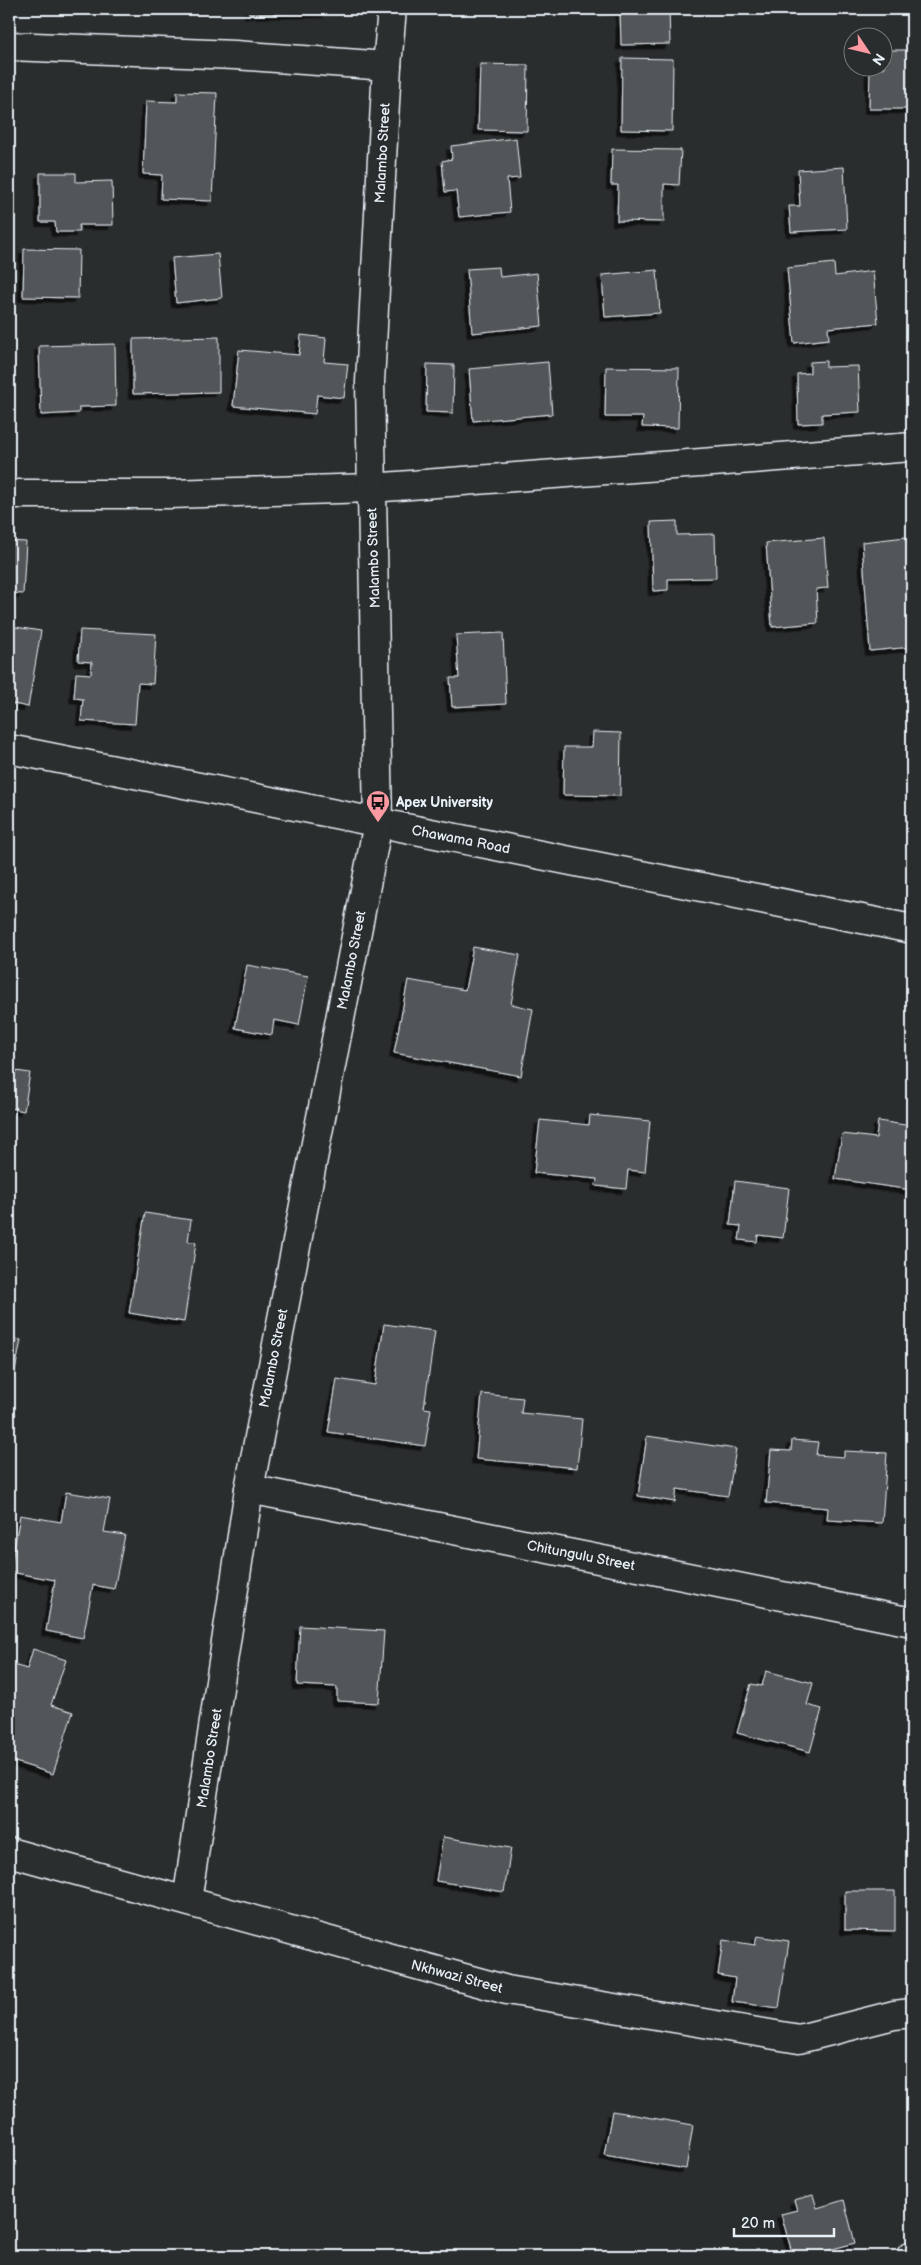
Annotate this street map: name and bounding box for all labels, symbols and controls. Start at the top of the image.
north arrow [844,28,894,78]
text: N [868,50,888,68]
street label: Malambo Street [371,102,394,204]
street label: Malambo Street [363,507,384,608]
bus stop icon: Apex University [365,789,391,823]
place label: Apex University [395,794,493,811]
street label: Chawama Road [410,822,512,857]
street label: Malambo Street [334,908,370,1011]
street label: Malambo Street [256,1306,292,1409]
street label: Chitungulu Street [525,1537,637,1574]
street label: Malambo Street [193,1706,226,1809]
street label: Nkhwazi Street [409,1956,505,1997]
scale bar [734,2205,834,2237]
text: 20 m [741,2214,775,2233]

